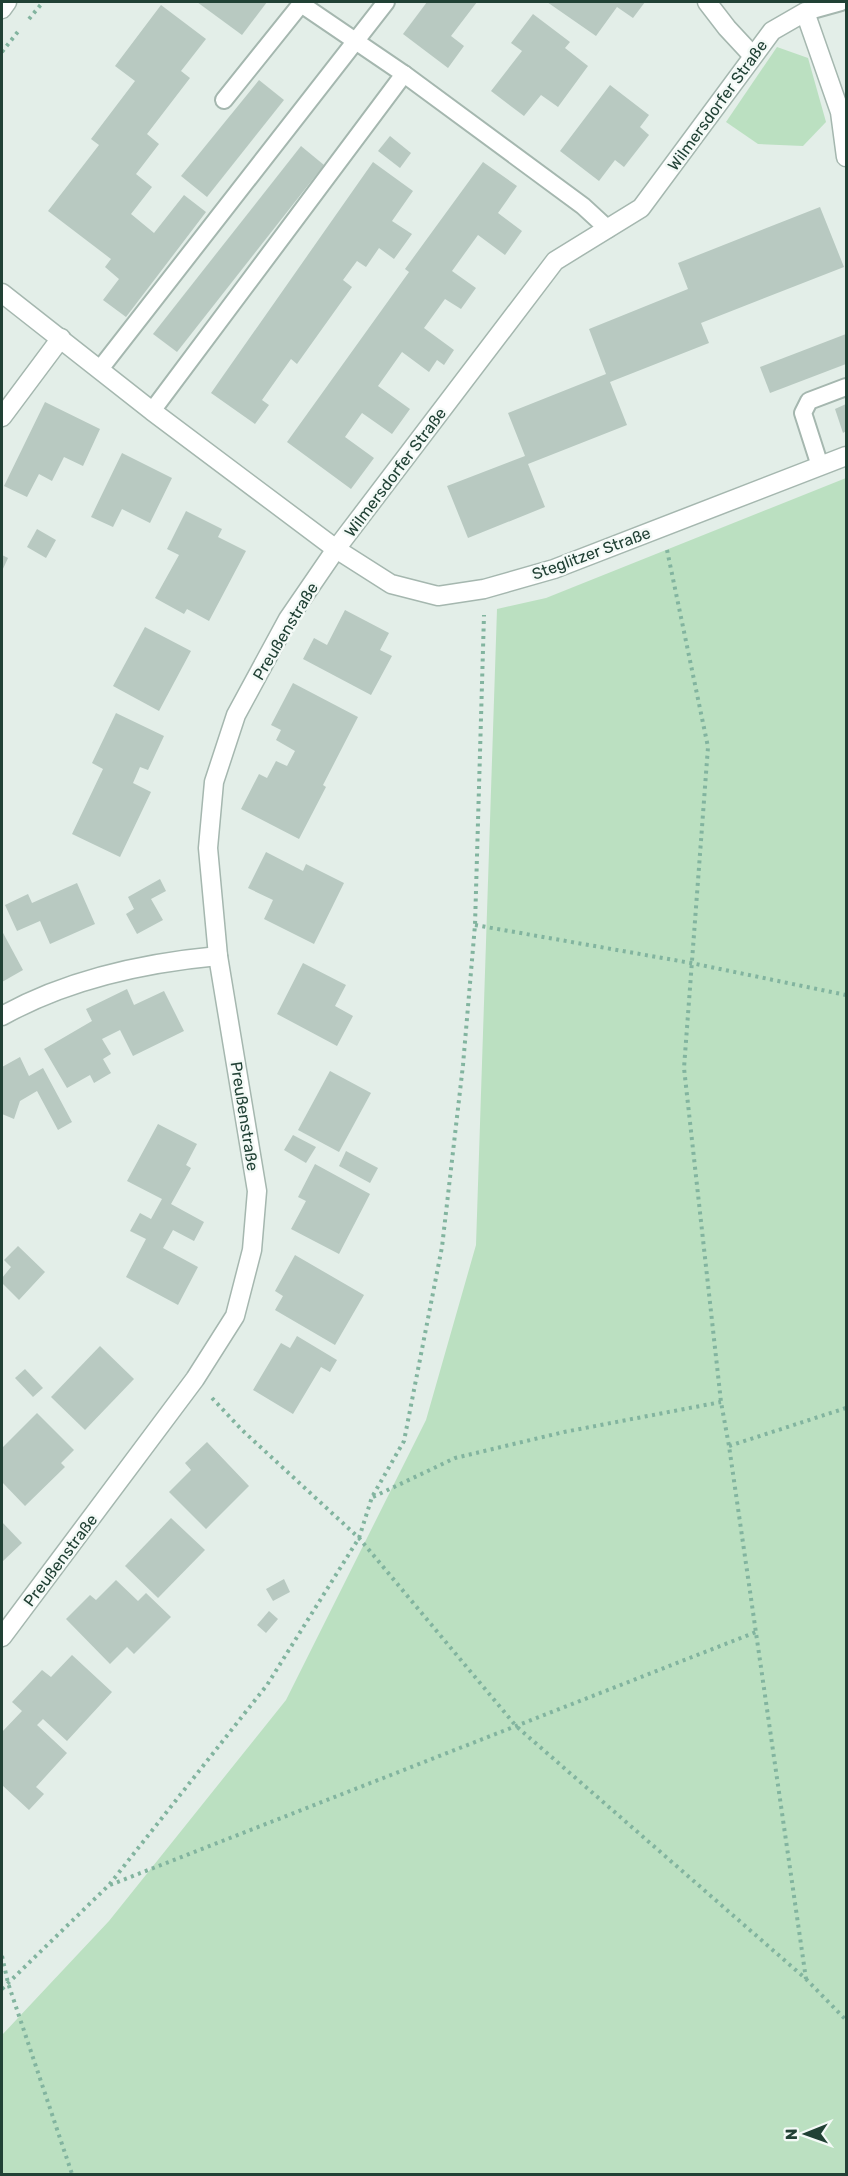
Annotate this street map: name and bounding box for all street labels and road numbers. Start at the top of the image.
street label: Wilmersdorfer Straße [664,36,771,174]
street label: Wilmersdorfer Straße [341,404,450,541]
street label: Steglitzer Straße [529,523,653,584]
street label: Preußenstraße [249,579,322,683]
street label: Preußenstraße [226,1060,263,1172]
street label: Preußenstraße [20,1510,101,1610]

